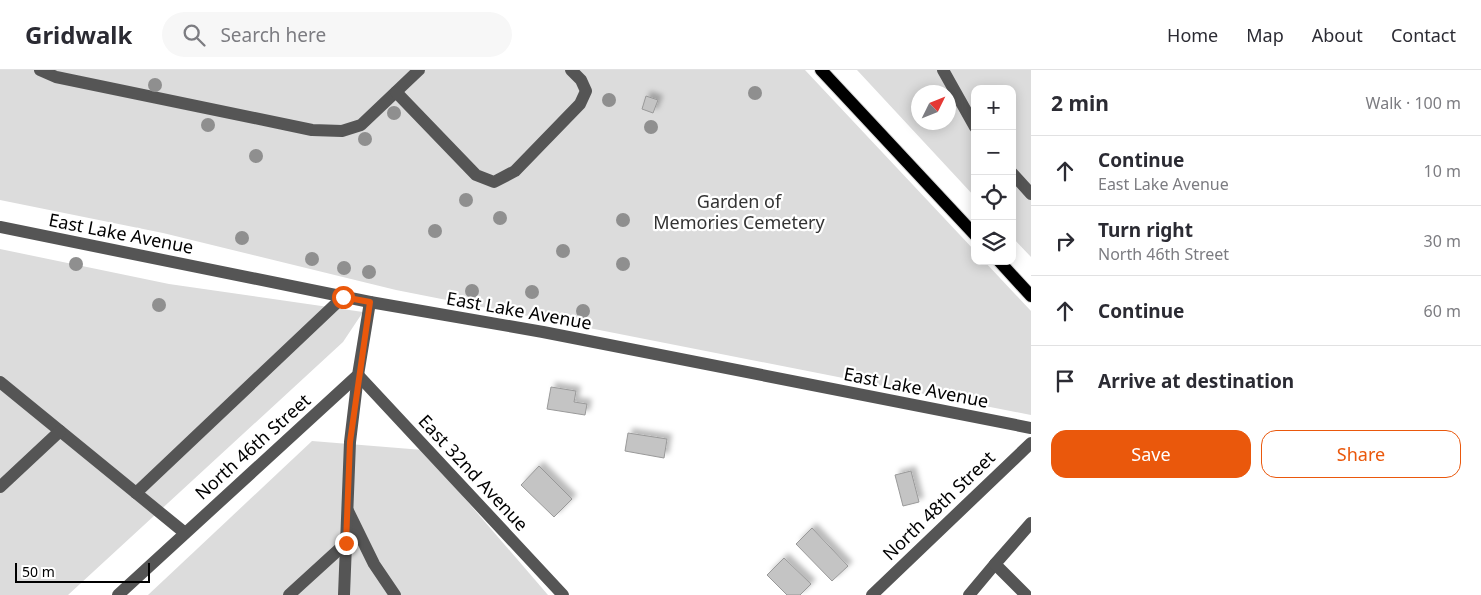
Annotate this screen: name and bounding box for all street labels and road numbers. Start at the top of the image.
street label: East Lake Avenue [47,207,196,259]
street label: East Lake Avenue [445,285,594,335]
street label: East Lake Avenue [842,361,991,413]
street label: North 46th Street [190,388,316,505]
street label: East 32nd Avenue [414,409,534,536]
street label: North 48th Street [877,445,1000,565]

